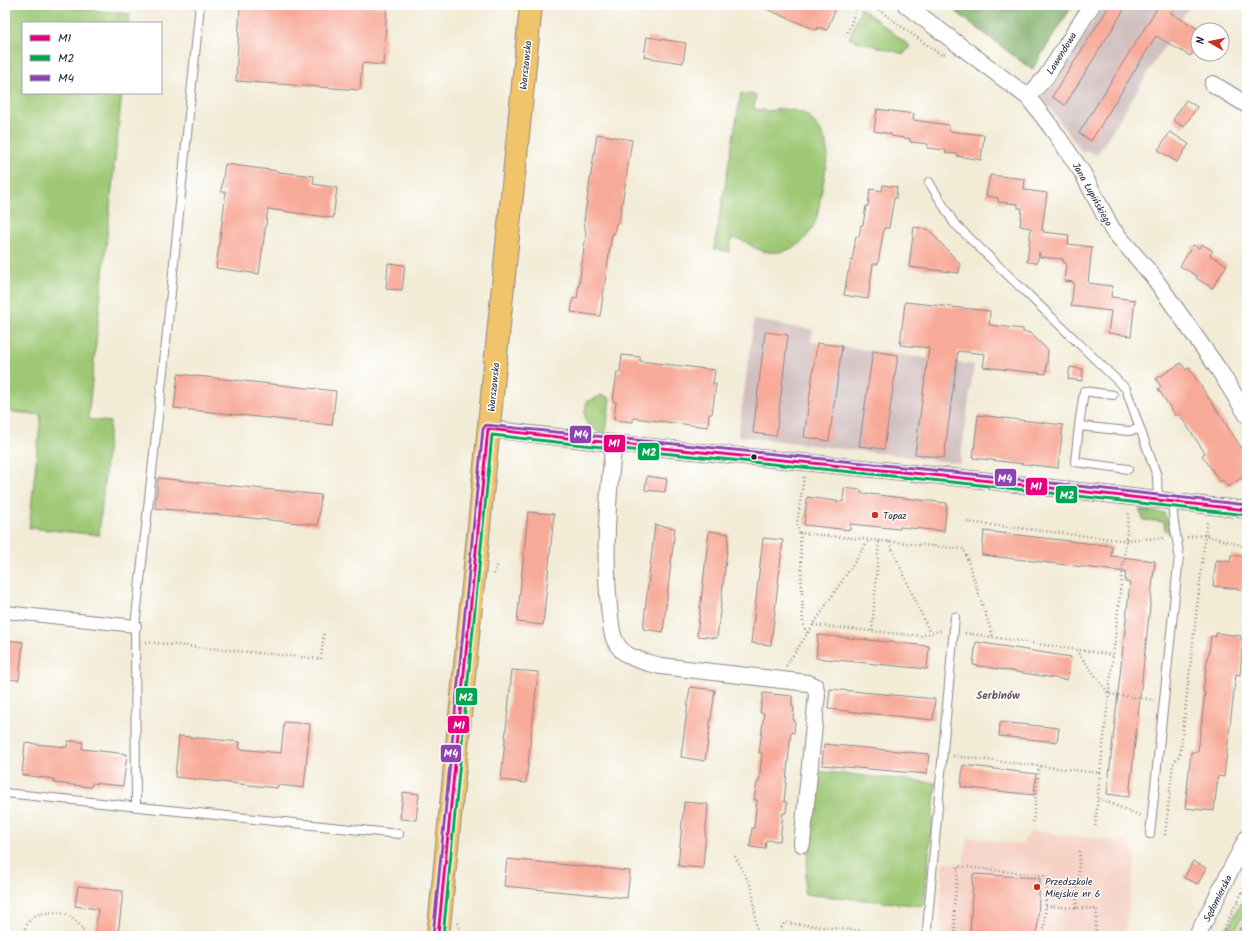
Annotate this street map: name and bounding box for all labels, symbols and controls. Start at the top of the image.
legend [22,22,162,94]
north arrow [1190,22,1230,62]
text: M1 [58,29,71,48]
street label: Lawendowa [1042,29,1081,78]
text: N [1192,36,1211,45]
street label: Warszawska [515,39,537,91]
text: M2 [58,49,74,68]
text: M4 [58,69,74,88]
street label: Jana Łupińskiego [1068,160,1117,230]
street label: Warszawska [483,361,505,413]
line badge: M4 [569,425,592,444]
text: M4 [574,426,588,444]
line badge: M1 [603,434,626,453]
text: M1 [608,435,620,453]
line badge: M2 [637,442,660,461]
text: M2 [642,444,656,462]
unlabelled marker [749,452,759,462]
line badge: M4 [994,468,1017,487]
text: M4 [998,470,1012,488]
line badge: M1 [1025,477,1048,496]
text: M1 [1030,478,1042,496]
line badge: M2 [1055,485,1078,504]
text: M2 [1060,487,1074,505]
place label: Topaz [883,508,907,524]
marker: Topaz [870,510,880,520]
line badge: M2 [455,687,478,706]
district label: Serbinów [976,687,1020,705]
text: M2 [459,689,473,707]
line badge: M1 [447,715,470,734]
text: M1 [453,717,465,735]
line badge: M4 [440,744,462,763]
text: M4 [444,745,458,763]
street label: Sędomierska [1199,872,1237,925]
place label: Przedszkole Miejskie nr 6 [1045,874,1100,902]
marker: Przedszkole Miejskie nr 6 [1032,882,1042,892]

